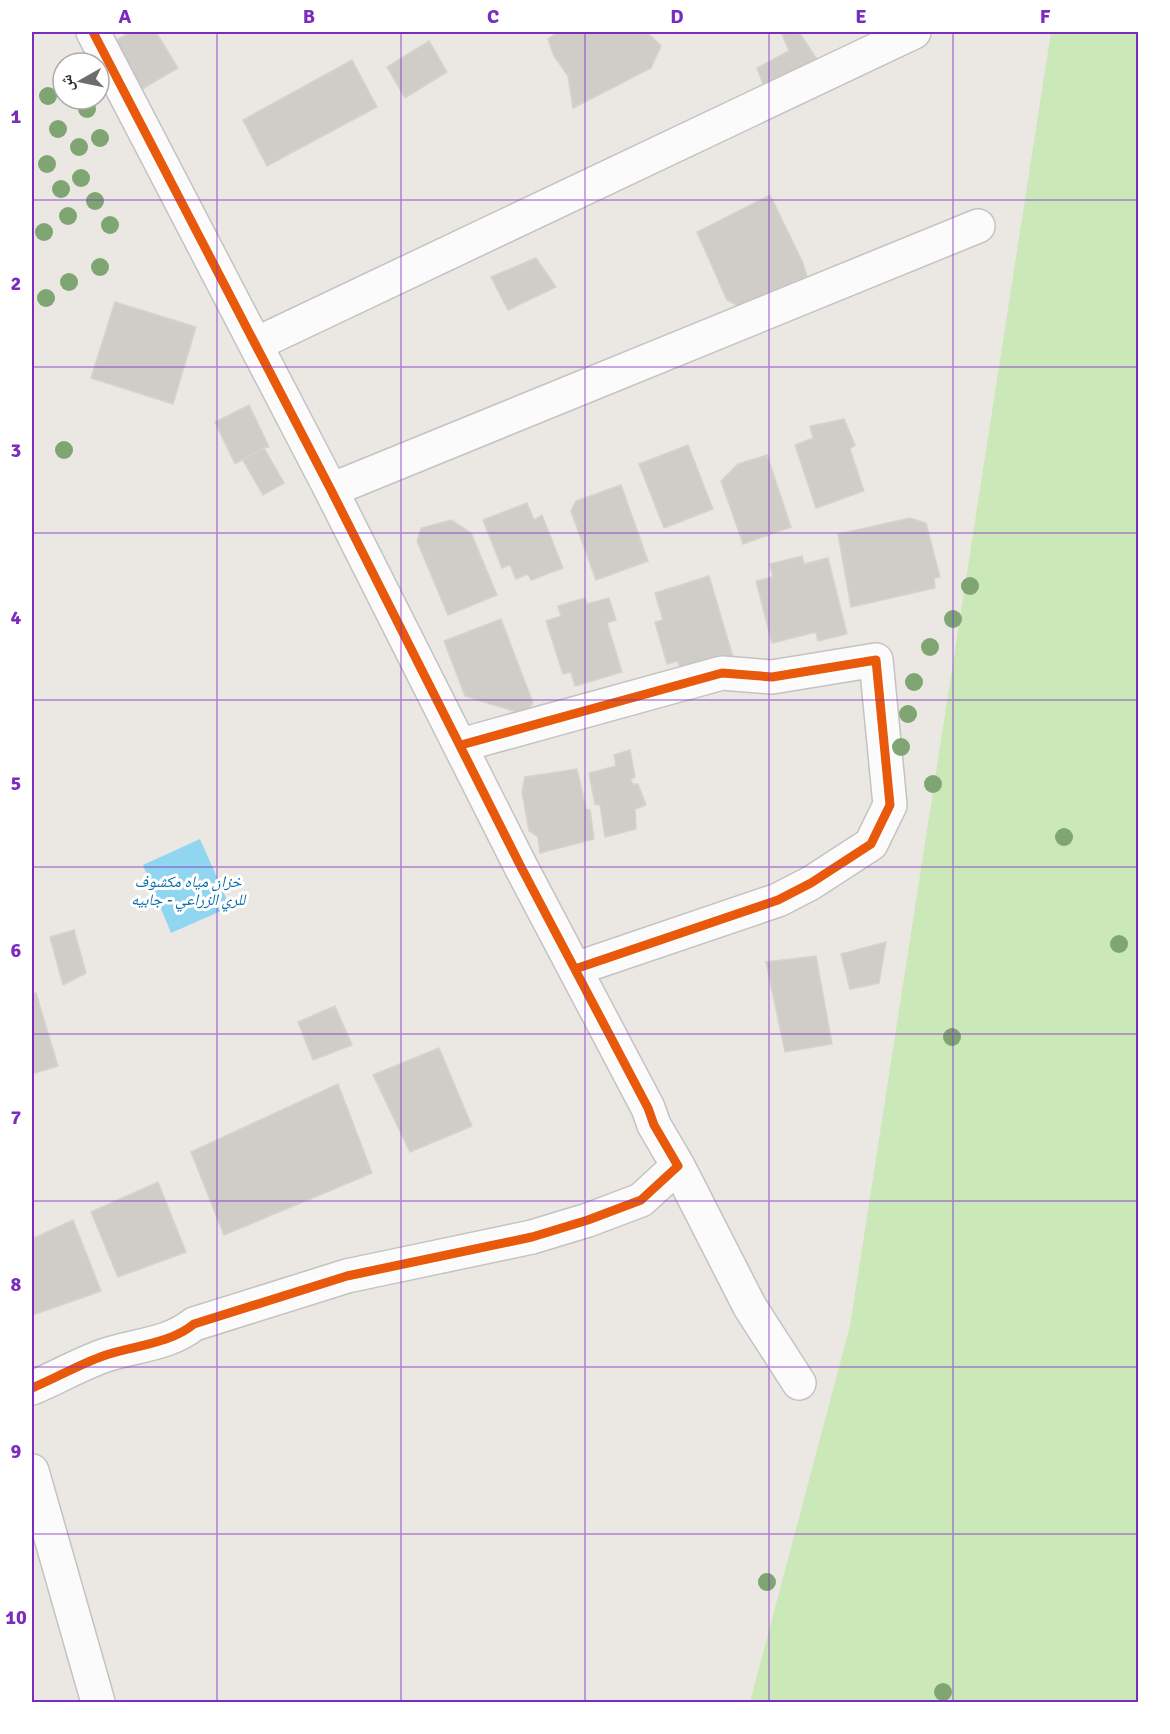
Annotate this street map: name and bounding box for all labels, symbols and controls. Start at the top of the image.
text: A [119,4,132,29]
text: B [303,4,315,29]
text: C [487,4,499,29]
text: D [670,4,684,29]
text: E [855,4,867,29]
text: F [1040,4,1051,29]
north arrow [51,51,111,111]
text: ش [56,73,78,93]
text: 1 [11,104,22,129]
text: 2 [11,271,21,296]
text: 3 [11,438,21,463]
text: 4 [11,605,22,630]
text: 5 [11,771,21,796]
water label: خزان مياه مكشوف للري الزراعي - جابيه [131,872,247,912]
text: 6 [11,938,22,963]
text: 7 [11,1105,22,1130]
text: 8 [11,1272,22,1297]
text: 9 [11,1439,22,1464]
text: 10 [5,1605,27,1630]

